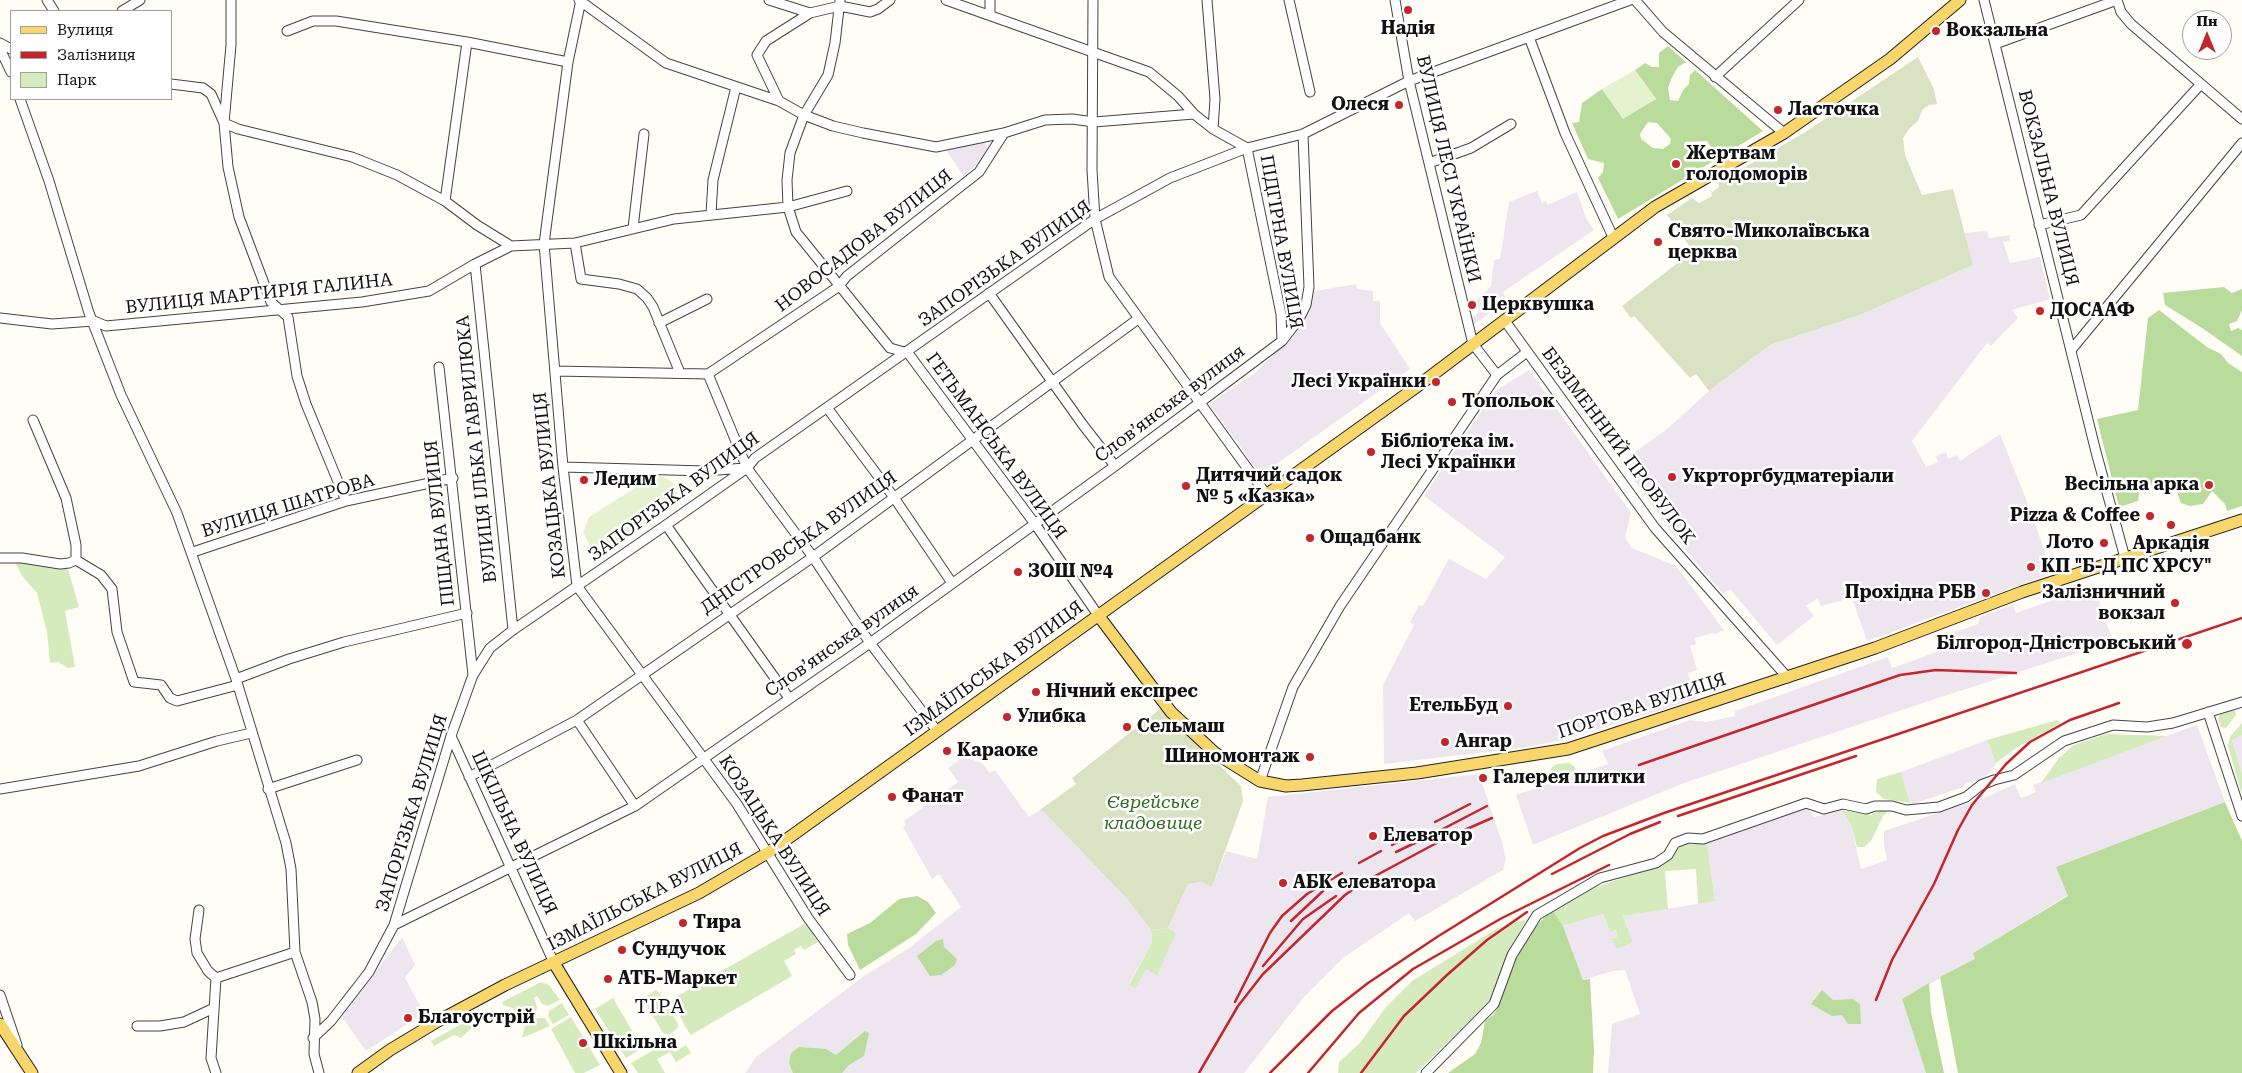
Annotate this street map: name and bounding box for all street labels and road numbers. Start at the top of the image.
street label: ВУЛИЦЯ ЛЕСІ УКРАЇНКИ [1411,53,1485,285]
street label: ВОКЗАЛЬНА ВУЛИЦЯ [2013,88,2083,288]
street label: ПІДГІРНА ВУЛИЦЯ [1255,153,1307,331]
street label: НОВОСАДОВА ВУЛИЦЯ [771,165,957,317]
street label: ЗАПОРІЗЬКА ВУЛИЦЯ [915,196,1095,332]
street label: ВУЛИЦЯ МАРТИРІЯ ГАЛИНА [124,269,394,319]
street label: ВУЛИЦЯ ІЛЬКА ГАВРИЛЮКА [452,314,502,584]
street label: Словʼянська вулиця [1091,341,1249,467]
street label: БЕЗІМЕННИЙ ПРОВУЛОК [1537,343,1699,549]
street label: ГЕТЬМАНСЬКА ВУЛИЦЯ [921,349,1071,543]
street label: КОЗАЦЬКА ВУЛИЦЯ [529,391,571,579]
street label: ЗАПОРІЗЬКА ВУЛИЦЯ [584,428,764,566]
street label: ПІЩАНА ВУЛИЦЯ [421,439,459,607]
street label: ДНІСТРОВСЬКА ВУЛИЦЯ [697,467,901,619]
street label: ВУЛИЦЯ ШАТРОВА [199,469,377,543]
street label: Словʼянська вулиця [761,580,923,702]
street label: ІЗМАЇЛЬСЬКА ВУЛИЦЯ [900,597,1088,741]
street label: ПОРТОВА ВУЛИЦЯ [1555,669,1729,743]
street label: ЗАПОРІЗЬКА ВУЛИЦЯ [372,711,452,915]
street label: ШКІЛЬНА ВУЛИЦЯ [467,748,561,918]
street label: КОЗАЦЬКА ВУЛИЦЯ [714,751,834,921]
street label: ІЗМАЇЛЬСЬКА ВУЛИЦЯ [544,838,746,956]

